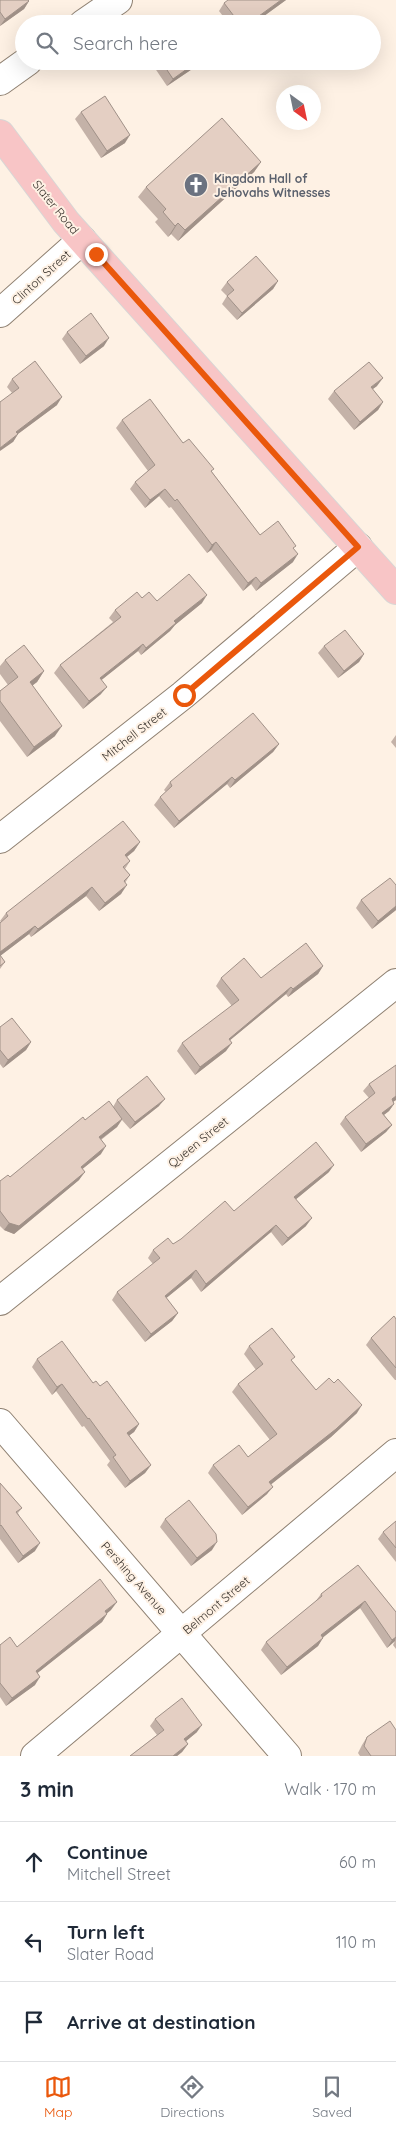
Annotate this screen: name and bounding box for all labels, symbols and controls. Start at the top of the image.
search box [15,15,381,70]
icon: search [33,29,61,57]
text: Search here [73,31,178,55]
north arrow [276,85,321,130]
place label: Kingdom Hall of Jehovahs Witnesses [214,171,331,200]
church icon: Kingdom Hall of Jehovahs Witnesses [183,172,209,198]
street label: Slater Road [30,177,82,237]
route end [85,243,108,266]
street label: Clinton Street [8,247,74,307]
route start [173,684,196,707]
street label: Mitchell Street [99,704,169,764]
street label: Queen Street [165,1113,231,1171]
street label: Pershing Avenue [98,1538,170,1618]
street label: Belmont Street [180,1573,252,1637]
text: 3 min [20,1776,74,1802]
text: Walk · 170 m [284,1779,376,1799]
text: Continue [67,1840,148,1864]
icon: ahead [20,1848,48,1876]
text: 60 m [339,1852,376,1872]
text: Mitchell Street [67,1864,171,1884]
text: Turn left [67,1920,145,1944]
icon: left [20,1928,48,1956]
text: 110 m [336,1932,376,1952]
text: Slater Road [67,1944,154,1964]
icon: arrive [20,2008,48,2036]
text: Arrive at destination [67,2010,256,2034]
tab: Map [44,2073,72,2121]
tab: Directions [160,2073,224,2121]
tab: Saved [312,2073,352,2121]

